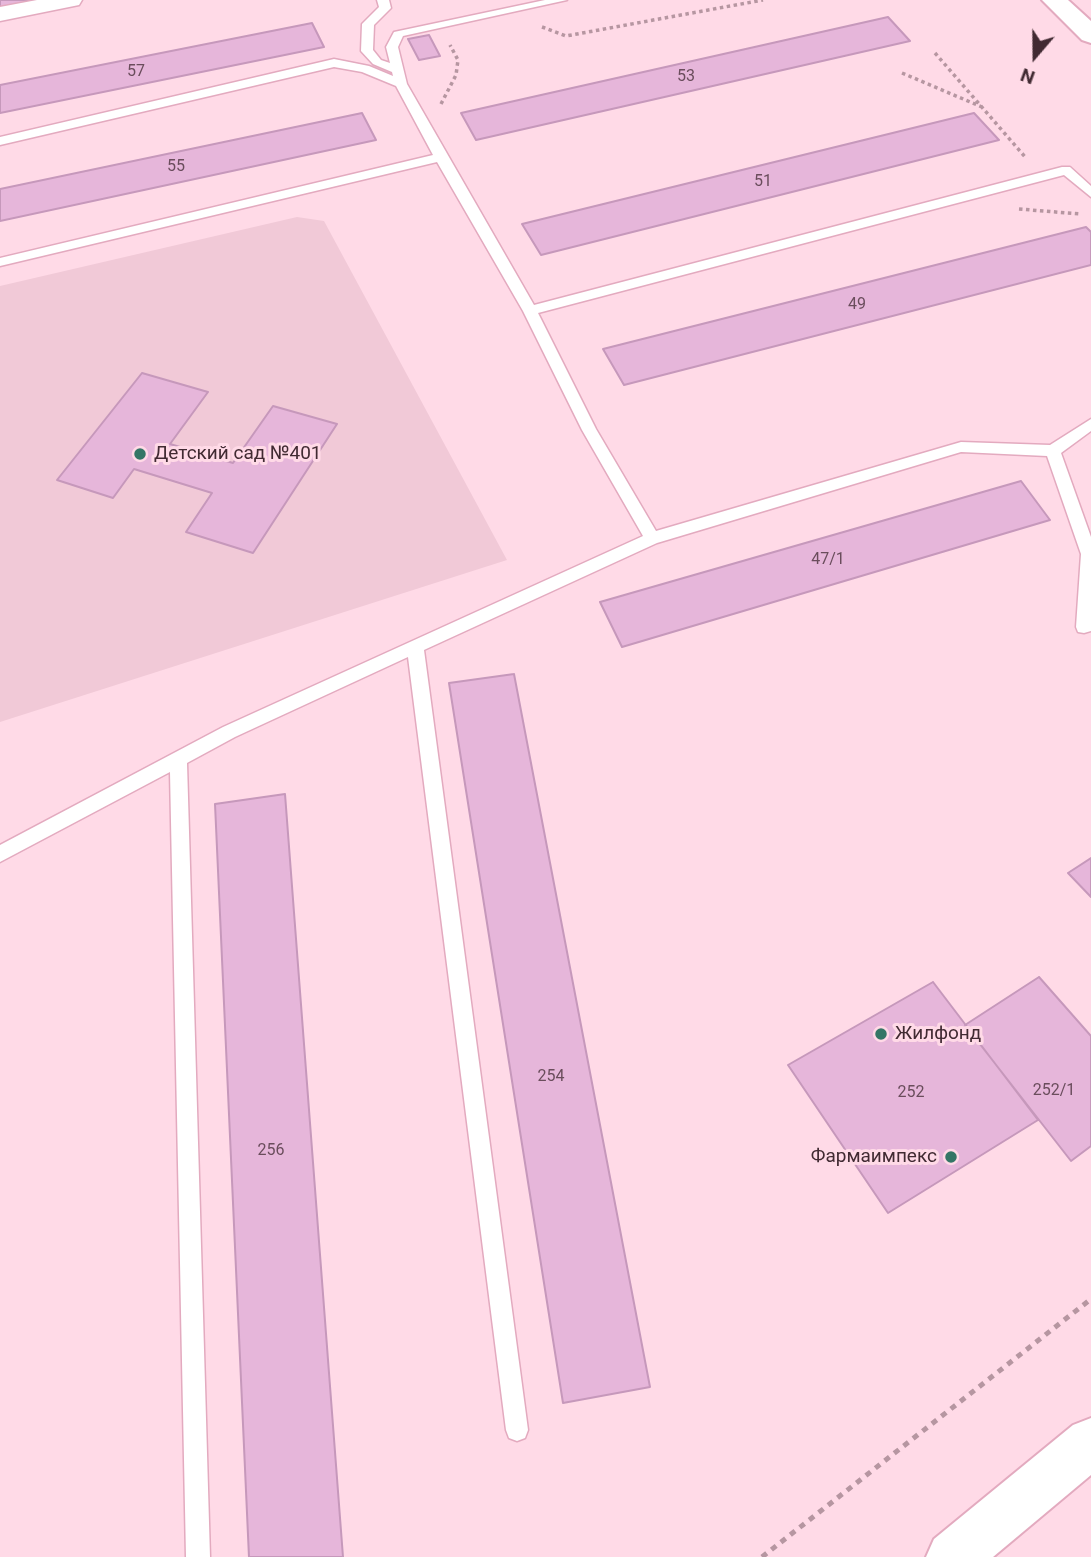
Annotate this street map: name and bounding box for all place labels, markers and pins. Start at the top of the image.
place label: Детский сад №401 [154,443,322,465]
marker: Детский сад №401 [132,446,148,462]
place label: Жилфонд [895,1023,981,1045]
marker: Жилфонд [873,1026,889,1042]
place label: Фармаимпекс [811,1146,937,1168]
marker: Фармаимпекс [943,1149,959,1165]

